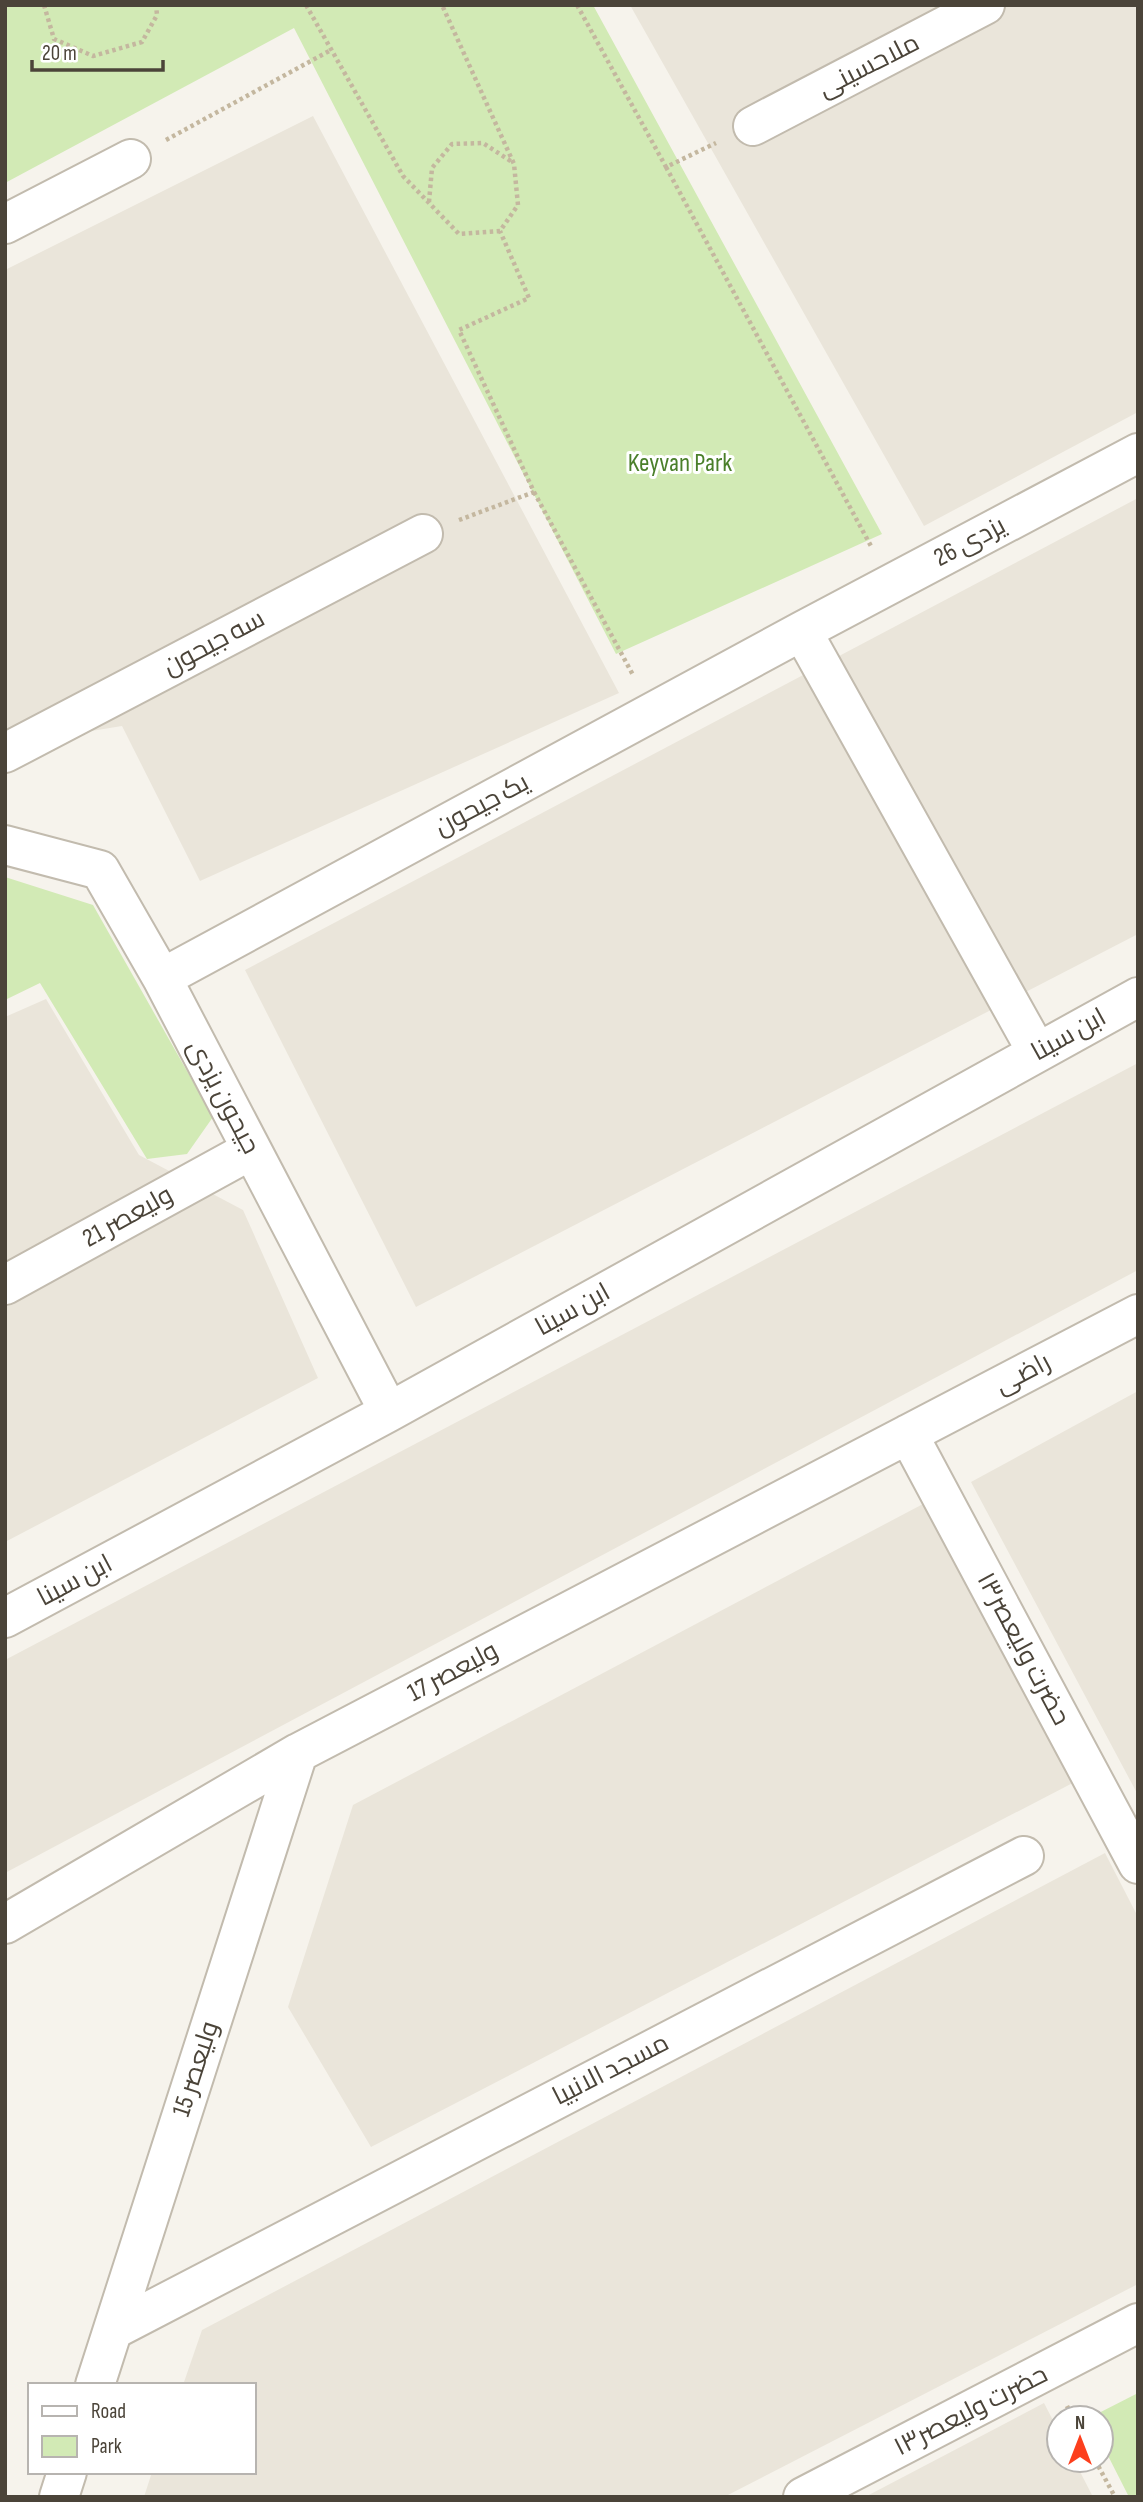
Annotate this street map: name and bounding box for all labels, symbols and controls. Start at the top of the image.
street label: ملاحسینی [813,27,925,105]
scale bar [32,28,163,72]
text: 20 m [42,41,77,66]
park label: Keyvan Park [628,448,732,479]
street label: یزدی 26 [929,510,1011,574]
street label: سه جیحون [158,603,270,683]
street label: یک جیحون [430,767,535,843]
street label: ابن سینا [1026,1002,1112,1068]
street label: جیحون یزدی [180,1035,266,1159]
street label: ولیعصر 21 [77,1180,179,1254]
street label: ابن سینا [530,1277,616,1343]
street label: راضی [990,1347,1056,1401]
street label: ابن سینا [32,1548,118,1614]
street label: حضرت ولیعصر۱۳ [970,1567,1076,1731]
street label: ولیعصر 17 [402,1635,504,1709]
street label: ولیعصر 15 [166,2017,226,2121]
street label: مسجد الانبیا [548,2027,674,2113]
street label: حضرت ولیعصر۱۳ [889,2359,1053,2463]
legend [28,2383,256,2474]
text: Road [91,2399,126,2424]
north arrow [1045,2404,1115,2474]
text: N [1075,2412,1085,2435]
text: Park [91,2434,122,2459]

